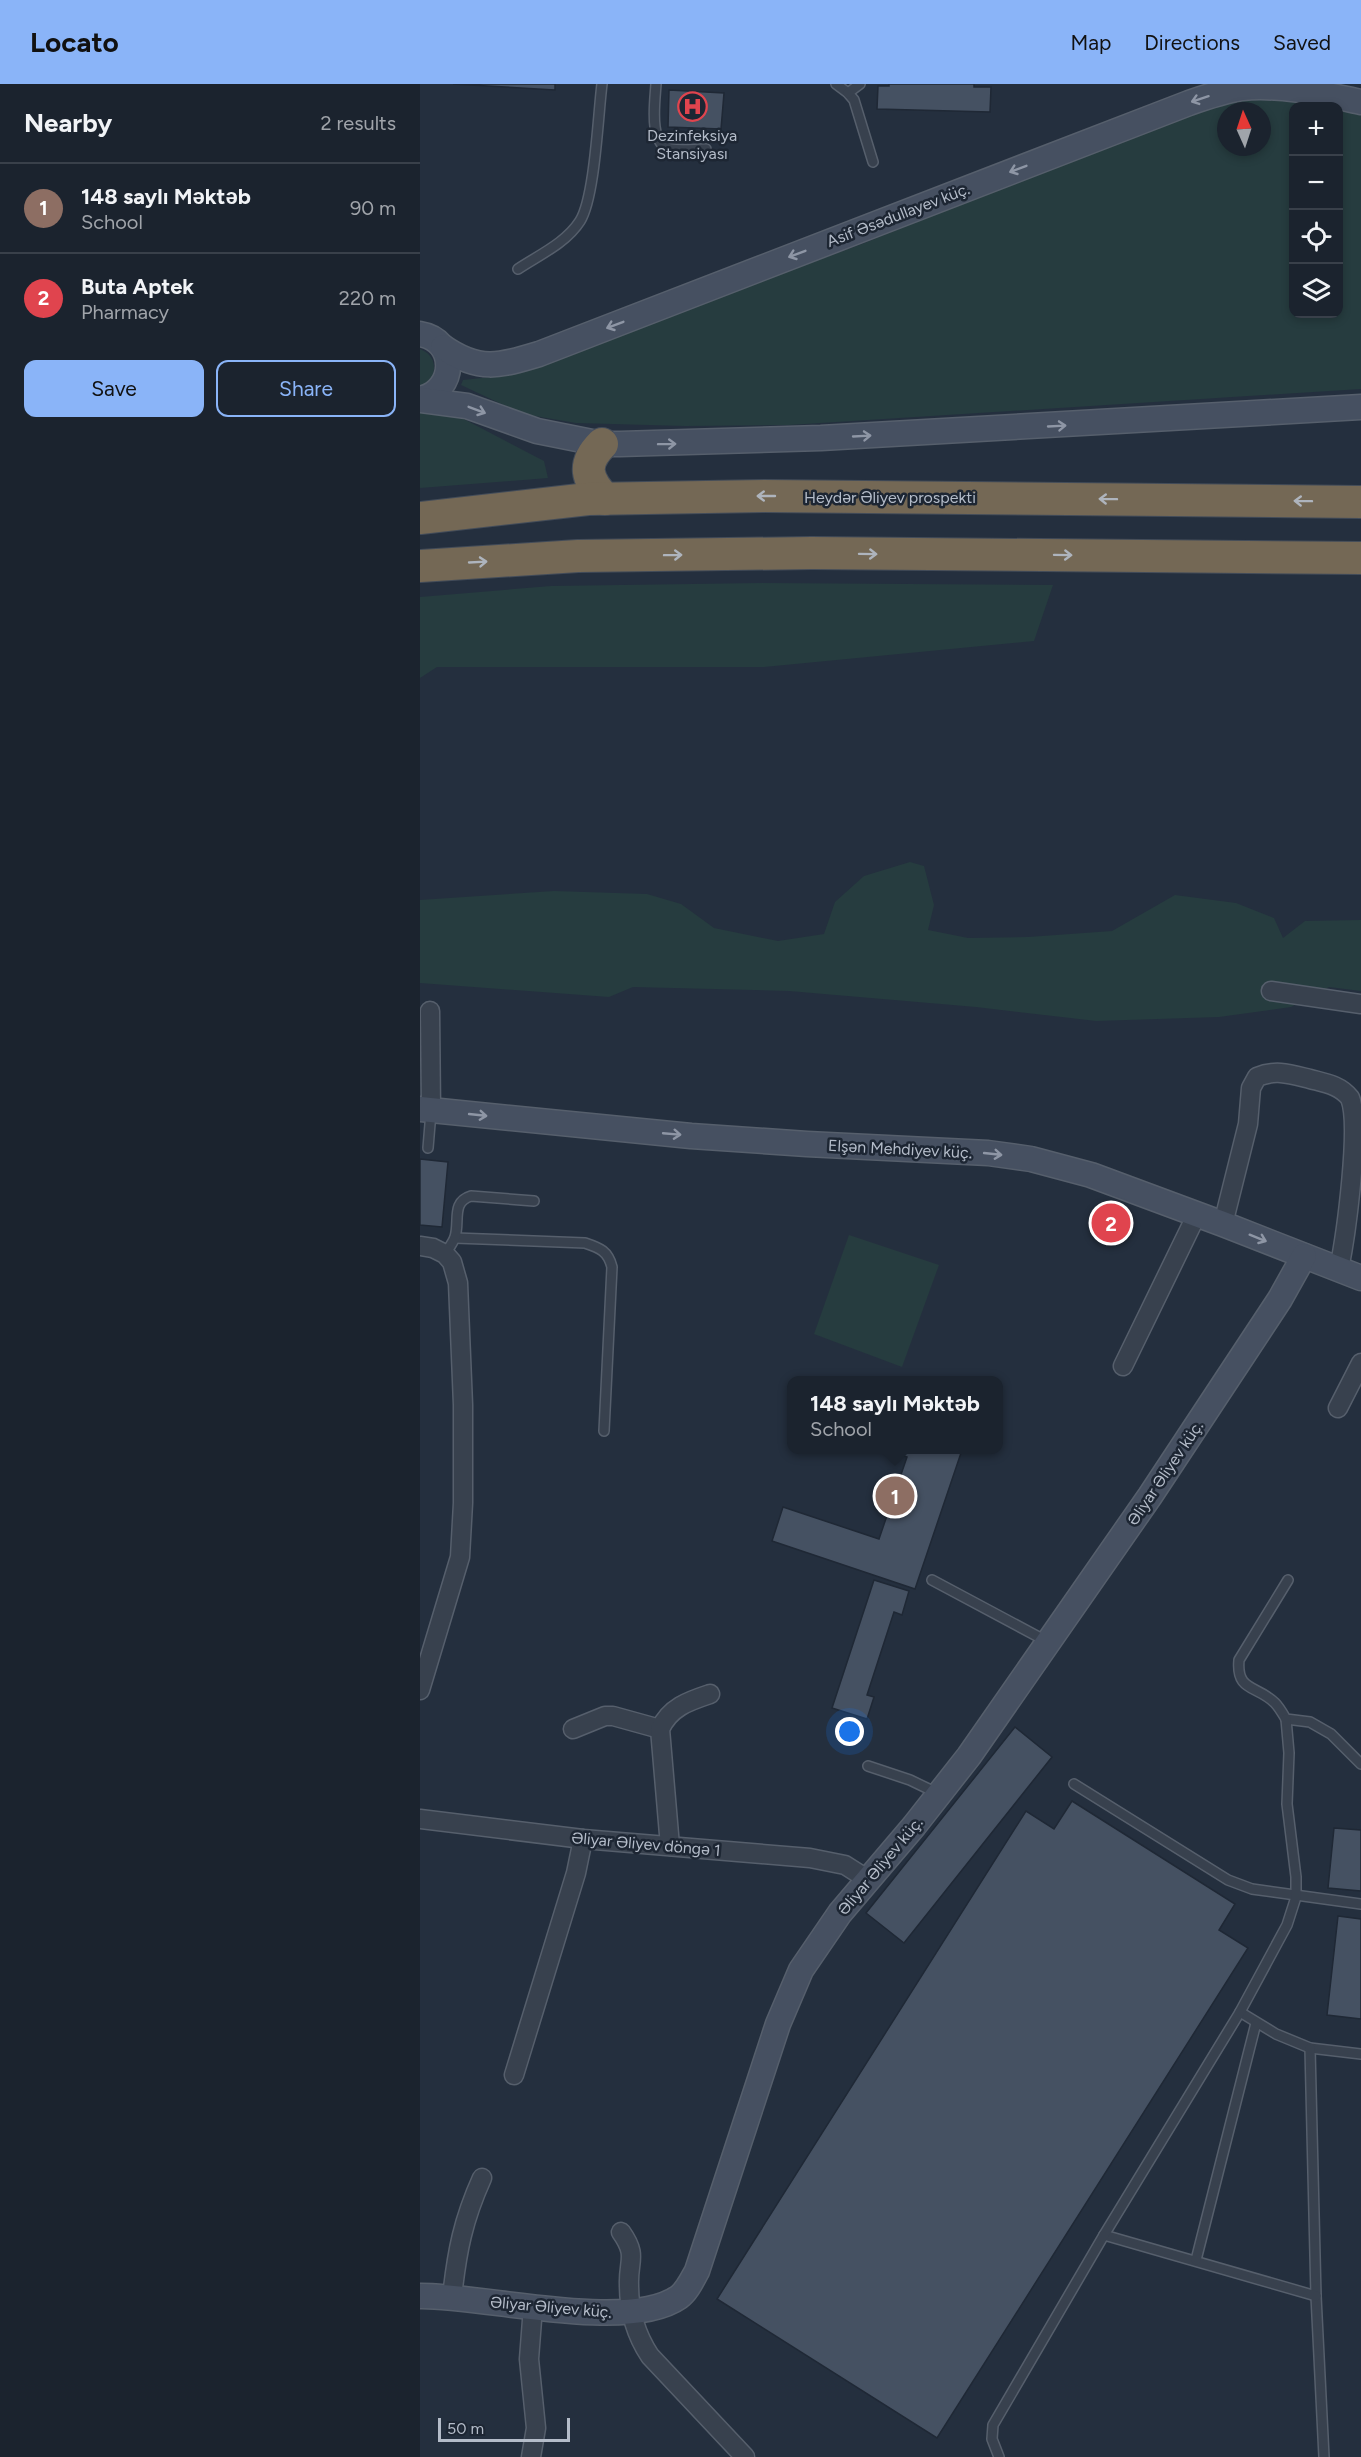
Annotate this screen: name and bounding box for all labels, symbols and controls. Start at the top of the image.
text: Locato [30,25,119,59]
text: Map [1070,30,1111,55]
text: Directions [1144,30,1240,55]
text: Saved [1273,30,1331,55]
hospital icon: Dezinfeksiya Stansiyası [676,91,708,123]
one-way arrow [1191,94,1210,105]
north arrow [1217,102,1271,156]
map controls [1289,102,1343,318]
button: + [1289,102,1343,156]
text: Nearby [24,107,112,139]
text: 2 results [320,111,396,135]
place label: Dezinfeksiya Stansiyası [647,126,737,163]
button: − [1289,156,1343,210]
one-way arrow [1010,164,1028,175]
street label: Asif Əsədullayev küç. [824,179,972,251]
text: 148 saylı Məktəb [81,183,251,210]
text: 1 [39,196,48,220]
text: 90 m [350,196,396,220]
text: School [81,210,143,234]
button: locate [1289,210,1343,264]
one-way arrow [789,250,807,261]
button: layers [1289,264,1343,318]
text: Buta Aptek [81,273,194,300]
text: 2 [38,286,49,310]
text: 220 m [339,286,396,310]
text: Pharmacy [81,300,169,324]
one-way arrow [607,320,625,331]
button: Save [24,360,204,417]
button: Share [216,360,396,417]
one-way arrow [467,405,486,416]
one-way arrow [1046,420,1066,431]
one-way arrow [852,431,872,442]
one-way arrow [657,438,677,450]
street label: Heydər Əliyev prospekti [804,488,976,507]
one-way arrow [756,490,776,502]
one-way arrow [1098,493,1118,505]
one-way arrow [1293,495,1313,507]
one-way arrow [858,548,878,559]
one-way arrow [663,549,683,560]
one-way arrow [1053,550,1073,561]
one-way arrow [468,556,488,567]
one-way arrow [468,1110,488,1121]
one-way arrow [662,1129,682,1140]
street label: Elşən Mehdiyev küç. [827,1136,973,1162]
one-way arrow [982,1149,1002,1160]
pin: 2 [1092,1200,1130,1246]
one-way arrow [1248,1233,1266,1244]
popup [787,1376,1003,1454]
text: 148 saylı Məktəb [810,1390,980,1417]
text: School [810,1417,872,1441]
street label: Əliyar Əliyev küç. [1123,1417,1207,1529]
pin: 1 [876,1474,914,1518]
your location [835,1717,864,1746]
street label: Əliyar Əliyev küç. [834,1813,926,1919]
street label: Əliyar Əliyev döngə 1 [571,1828,721,1860]
street label: Əliyar Əliyev küç. [489,2292,613,2322]
scale bar [438,2415,570,2442]
text: 50 m [447,2419,484,2438]

